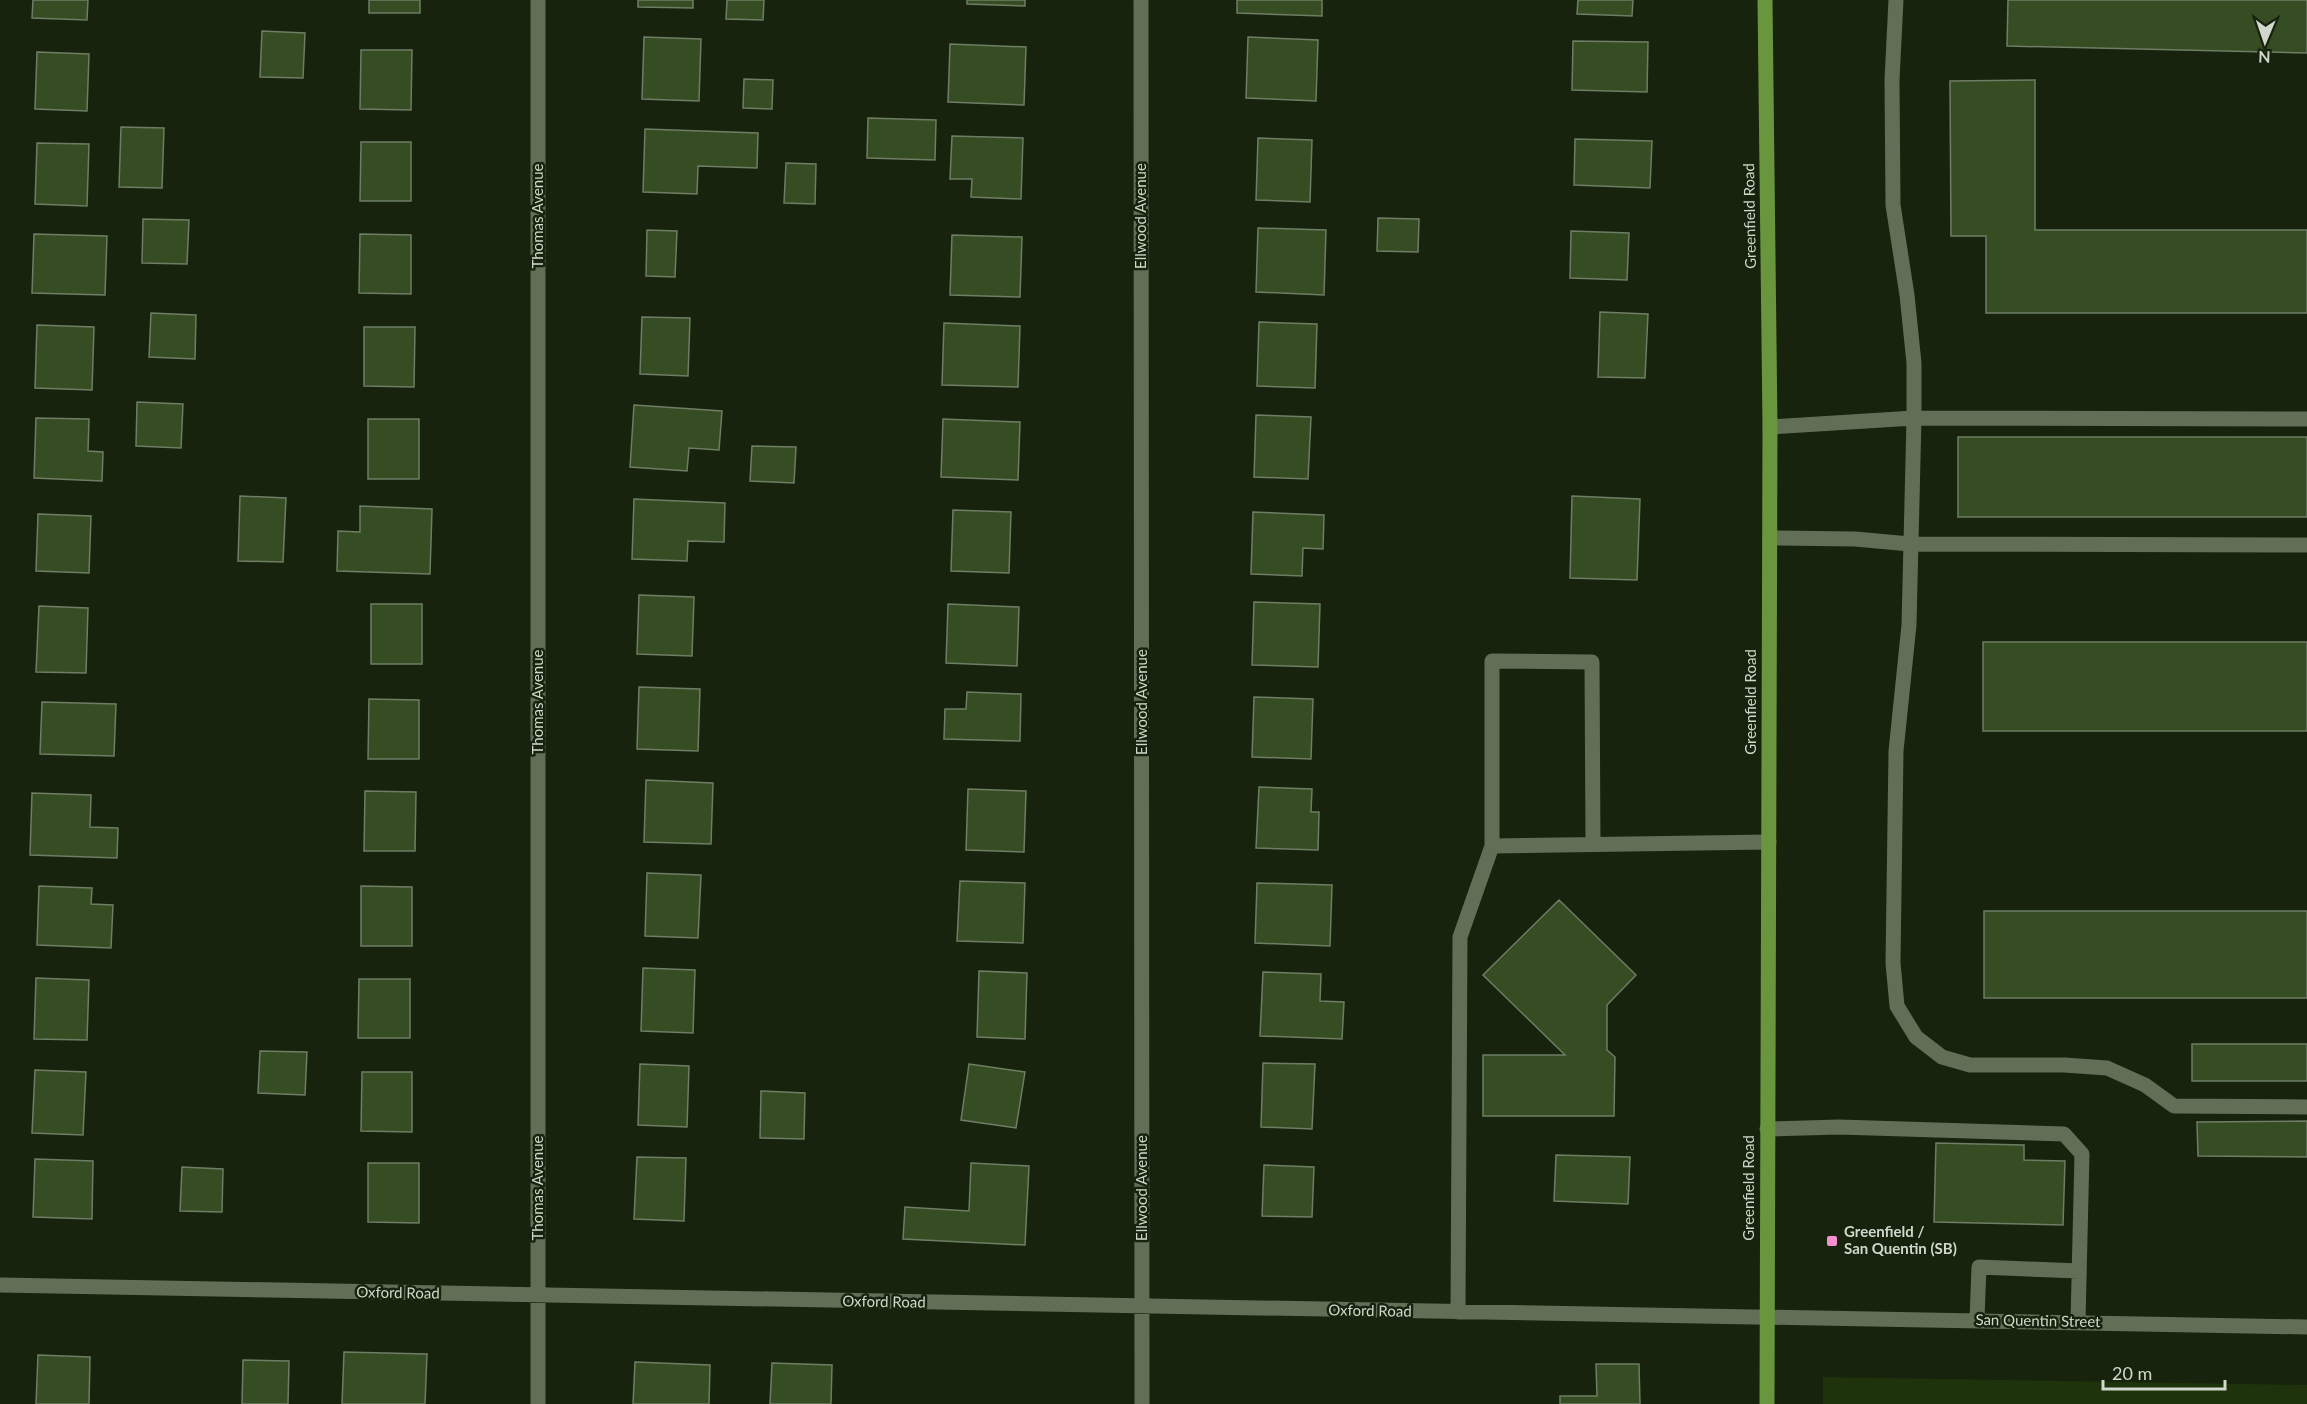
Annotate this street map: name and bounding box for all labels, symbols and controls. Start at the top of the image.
north arrow [2235,12,2295,72]
text: N [2258,48,2271,67]
street label: Thomas Avenue [528,163,546,268]
street label: Ellwood Avenue [1131,163,1149,269]
street label: Greenfield Road [1739,163,1759,269]
street label: Thomas Avenue [528,649,546,754]
street label: Ellwood Avenue [1132,649,1150,755]
street label: Greenfield Road [1741,649,1759,755]
street label: Thomas Avenue [528,1135,546,1240]
street label: Ellwood Avenue [1132,1135,1150,1241]
street label: Greenfield Road [1739,1135,1757,1241]
place label: Greenfield / San Quentin (SB) [1844,1222,1957,1257]
marker: Greenfield / San Quentin (SB) [1825,1234,1839,1248]
street label: Oxford Road [356,1282,440,1302]
street label: Oxford Road [842,1291,926,1311]
street label: Oxford Road [1328,1300,1412,1320]
street label: San Quentin Street [1975,1310,2101,1330]
scale bar [2103,1353,2224,1391]
text: 20 m [2112,1362,2152,1384]

